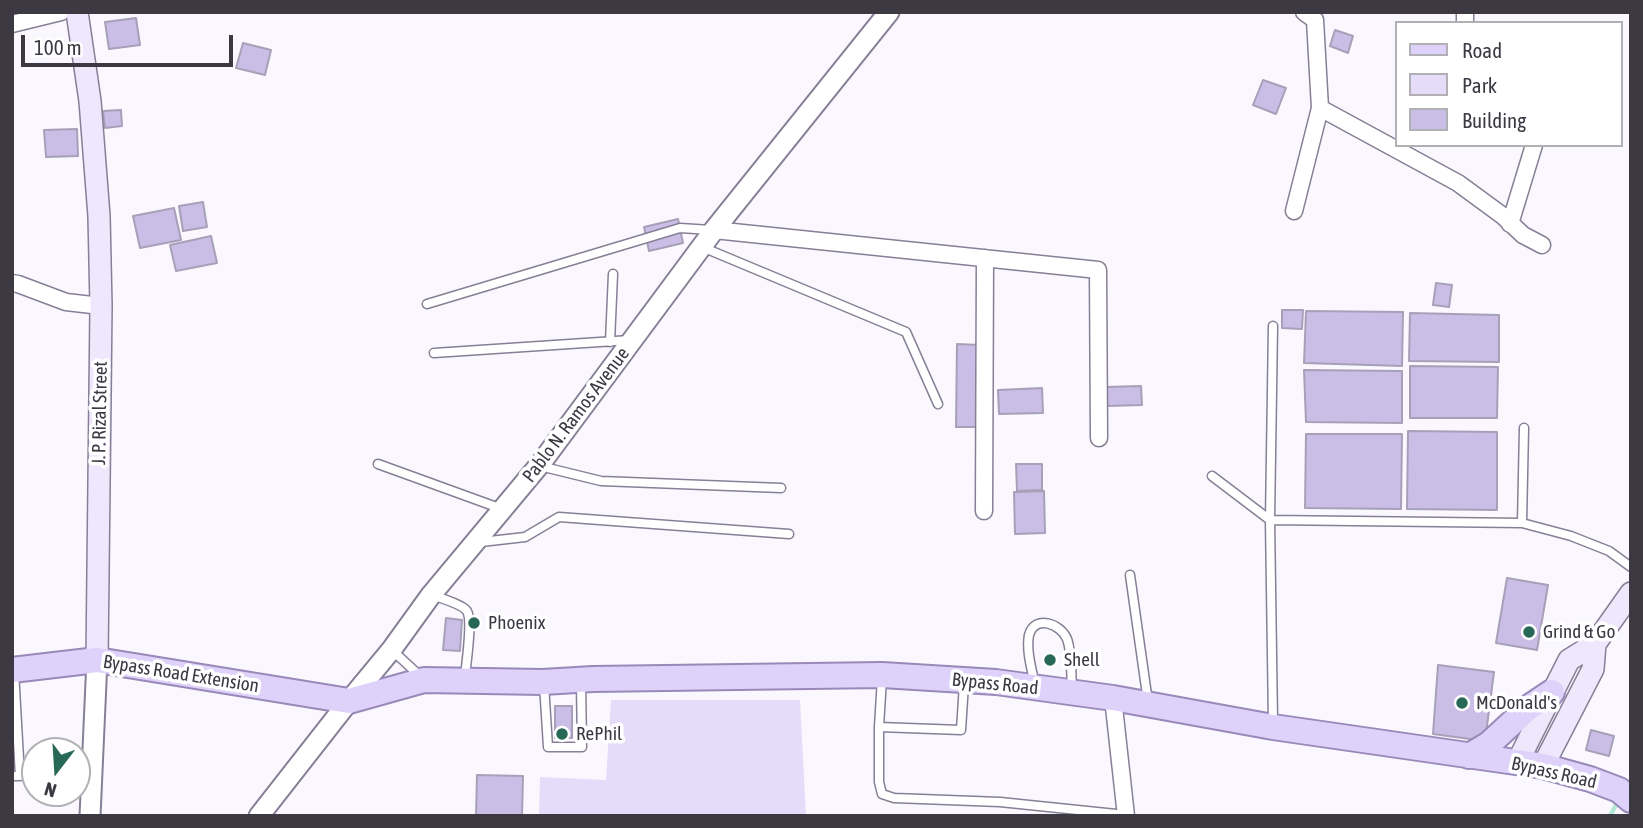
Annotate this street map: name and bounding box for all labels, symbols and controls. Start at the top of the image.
scale bar [24,21,236,65]
legend [1394,21,1622,147]
text: 100 m [34,35,82,59]
text: Road [1462,38,1502,62]
text: Park [1462,73,1497,97]
text: Building [1462,108,1526,132]
street label: Pablo N. Ramos Avenue [518,343,634,487]
street label: J. P. Rizal Street [88,361,112,465]
place label: Phoenix [488,612,545,634]
marker: Phoenix [466,615,482,631]
place label: Grind & Go [1543,621,1615,643]
marker: Grind & Go [1521,624,1537,640]
place label: Shell [1064,649,1100,671]
street label: Bypass Road Extension [101,650,261,698]
marker: Shell [1042,652,1058,668]
street label: Bypass Road [951,668,1039,700]
place label: McDonald's [1476,692,1557,714]
marker: McDonald's [1454,695,1470,711]
place label: RePhil [576,723,622,745]
marker: RePhil [554,726,570,742]
north arrow [21,737,91,807]
street label: Bypass Road [1509,752,1599,794]
text: N [42,778,59,802]

